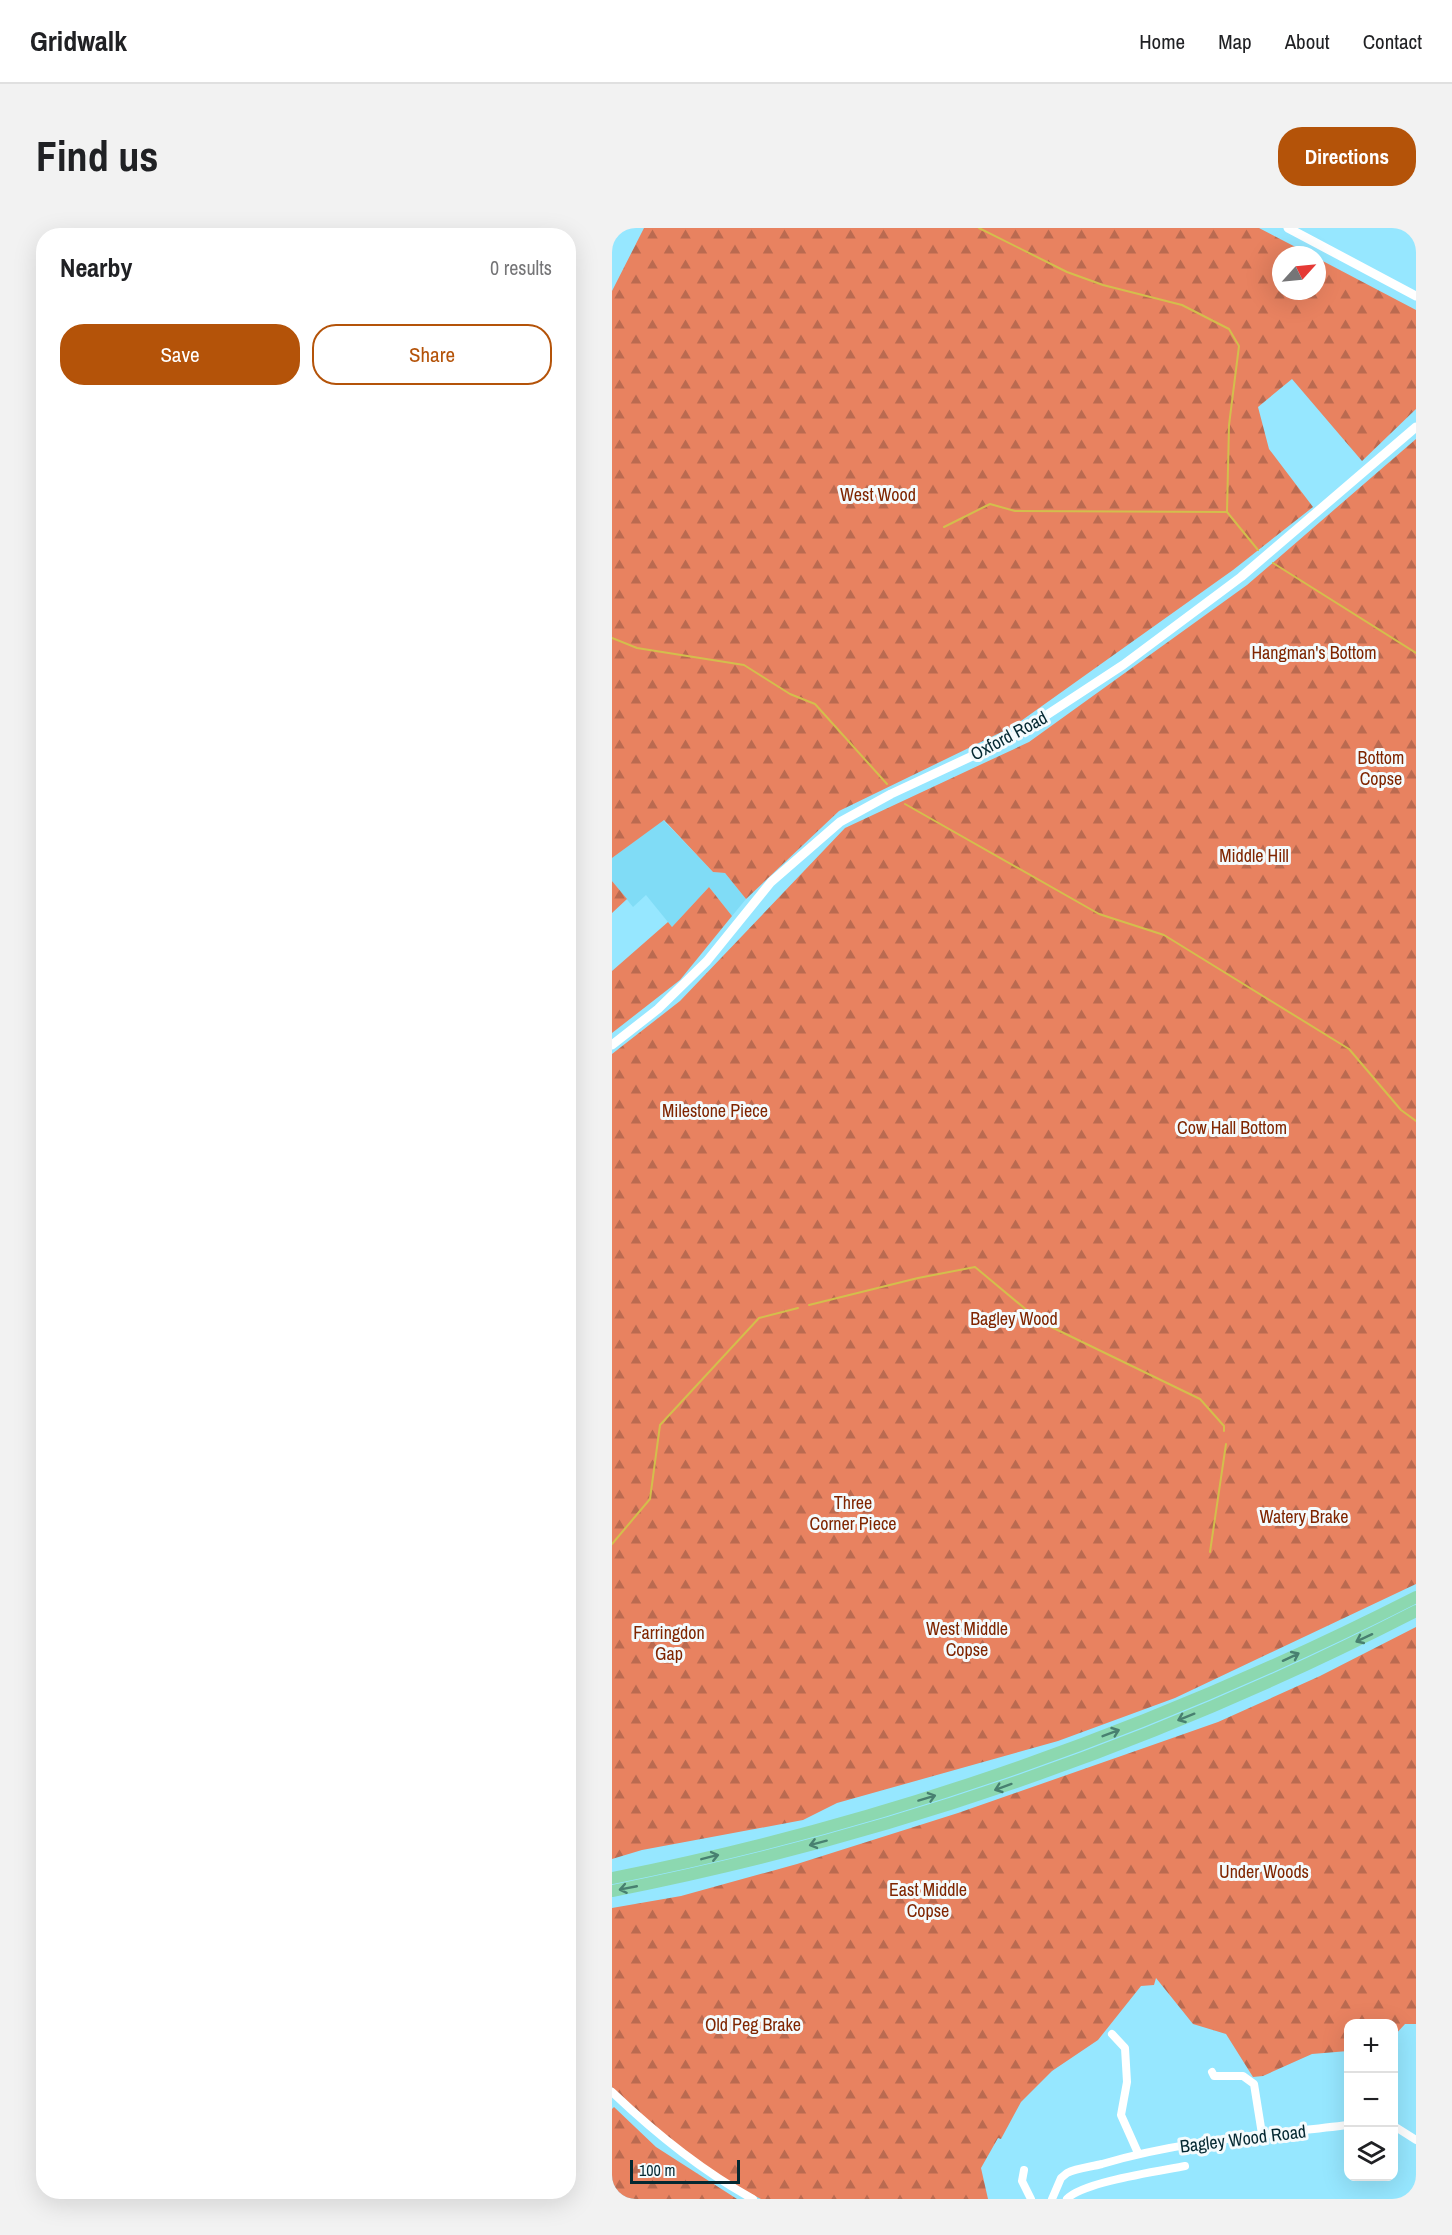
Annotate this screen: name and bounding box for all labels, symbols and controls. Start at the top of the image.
text: Gridwalk [30,22,127,60]
text: Home [1139,27,1185,56]
text: Map [1218,27,1252,56]
text: About [1285,27,1330,56]
text: Contact [1363,27,1422,56]
button: Directions [1278,127,1416,186]
text: Find us [36,128,158,184]
north arrow [1272,246,1326,300]
text: Nearby [60,250,132,285]
text: 0 results [490,254,552,281]
button: Save [60,324,300,385]
button: Share [312,324,552,385]
park label: West Wood [840,482,916,507]
park label: Hangman's Bottom [1251,640,1377,665]
street label: Oxford Road [966,705,1052,766]
park label: Bottom Copse [1358,745,1404,791]
park label: Middle Hill [1219,843,1289,868]
park label: Milestone Piece [662,1098,768,1123]
park label: Cow Hall Bottom [1177,1115,1287,1140]
park label: Bagley Wood [970,1306,1058,1331]
park label: Three Corner Piece [810,1490,896,1536]
park label: Watery Brake [1260,1504,1348,1529]
park label: West Middle Copse [926,1616,1008,1662]
park label: Farringdon Gap [633,1620,705,1666]
one-way arrow [1355,1632,1373,1644]
one-way arrow [1281,1651,1299,1663]
one-way arrow [1177,1712,1195,1723]
one-way arrow [1102,1727,1120,1738]
one-way arrow [995,1782,1013,1793]
one-way arrow [917,1791,936,1802]
one-way arrow [809,1838,828,1849]
one-way arrow [701,1851,720,1863]
park label: Under Woods [1219,1859,1309,1884]
park label: East Middle Copse [889,1877,967,1923]
one-way arrow [619,1883,639,1894]
park label: Old Peg Brake [705,2012,801,2037]
map controls [1344,2019,1398,2181]
button: + [1344,2019,1398,2073]
button: − [1344,2073,1398,2127]
street label: Bagley Wood Road [1178,2118,1307,2159]
button: layers [1344,2127,1398,2181]
scale bar [630,2157,740,2184]
text: 100 m [639,2159,675,2181]

